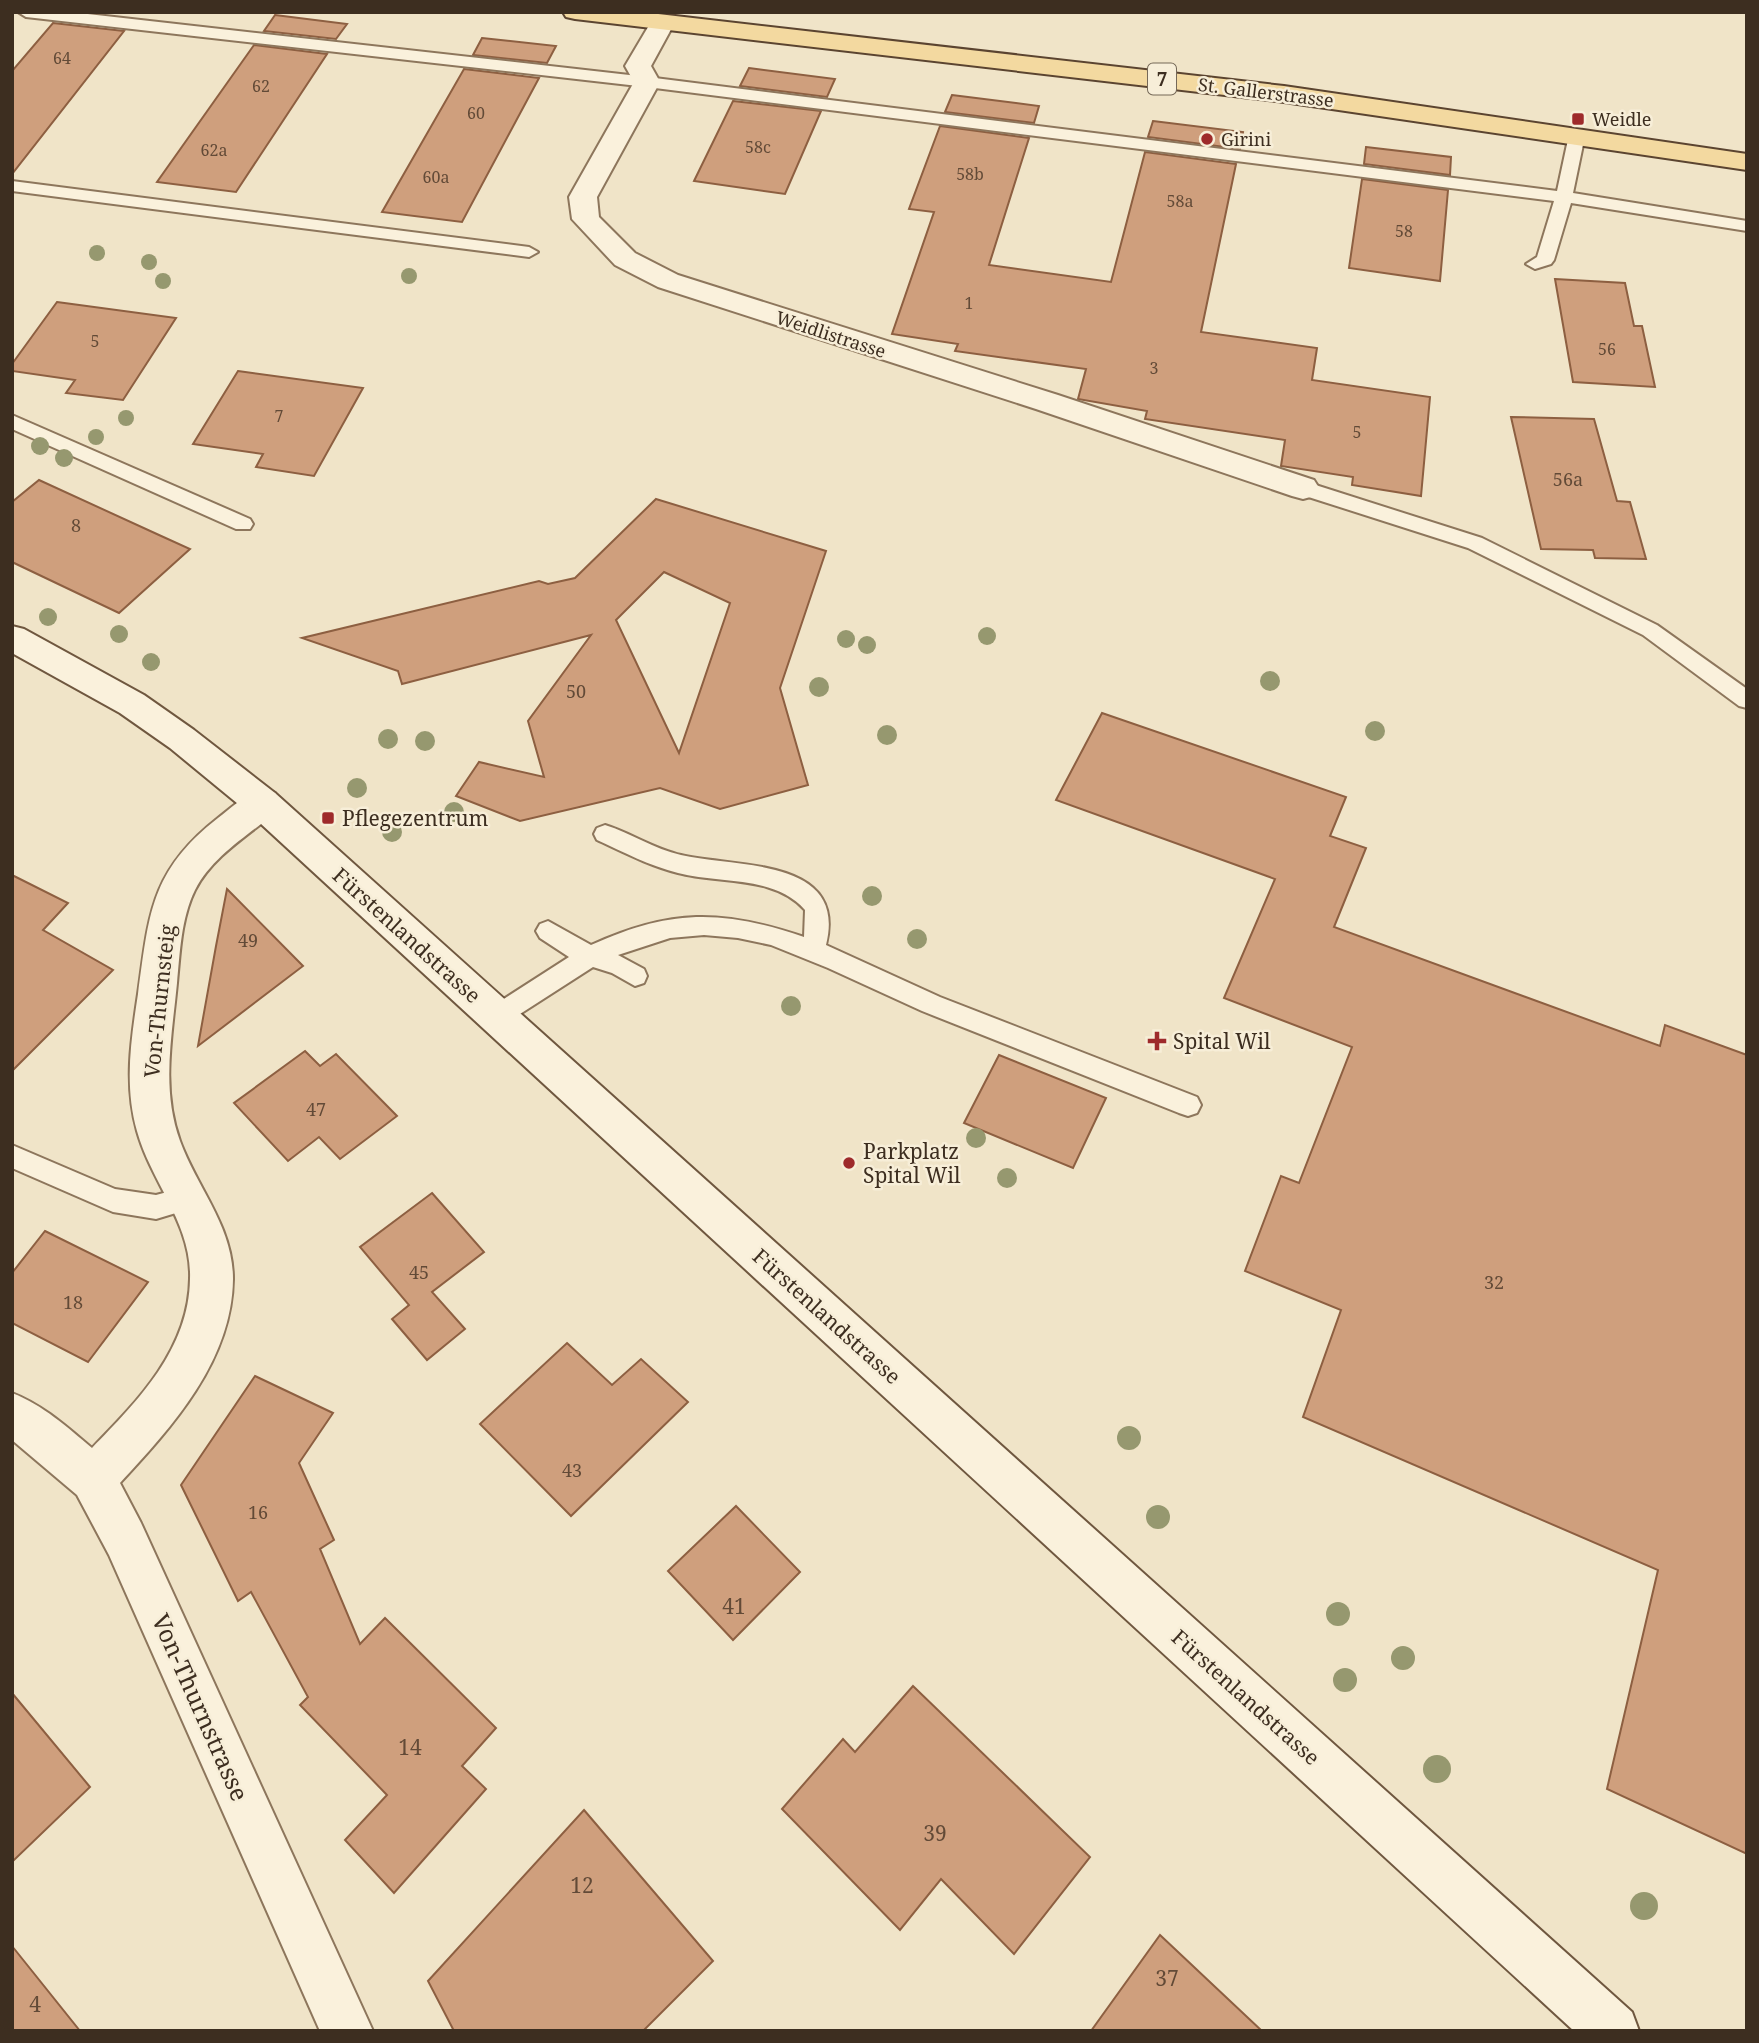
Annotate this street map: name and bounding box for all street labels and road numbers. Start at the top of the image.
road number: 7 [1148,64,1176,94]
street label: St. Gallerstrasse [1197,72,1335,112]
street label: Weidlistrasse [773,305,889,363]
street label: Fürstenlandstrasse [327,861,487,1009]
street label: Von-Thurnsteig [137,922,181,1079]
street label: Fürstenlandstrasse [747,1242,907,1390]
street label: Von-Thurnstrasse [145,1608,257,1806]
street label: Fürstenlandstrasse [1166,1623,1326,1771]

